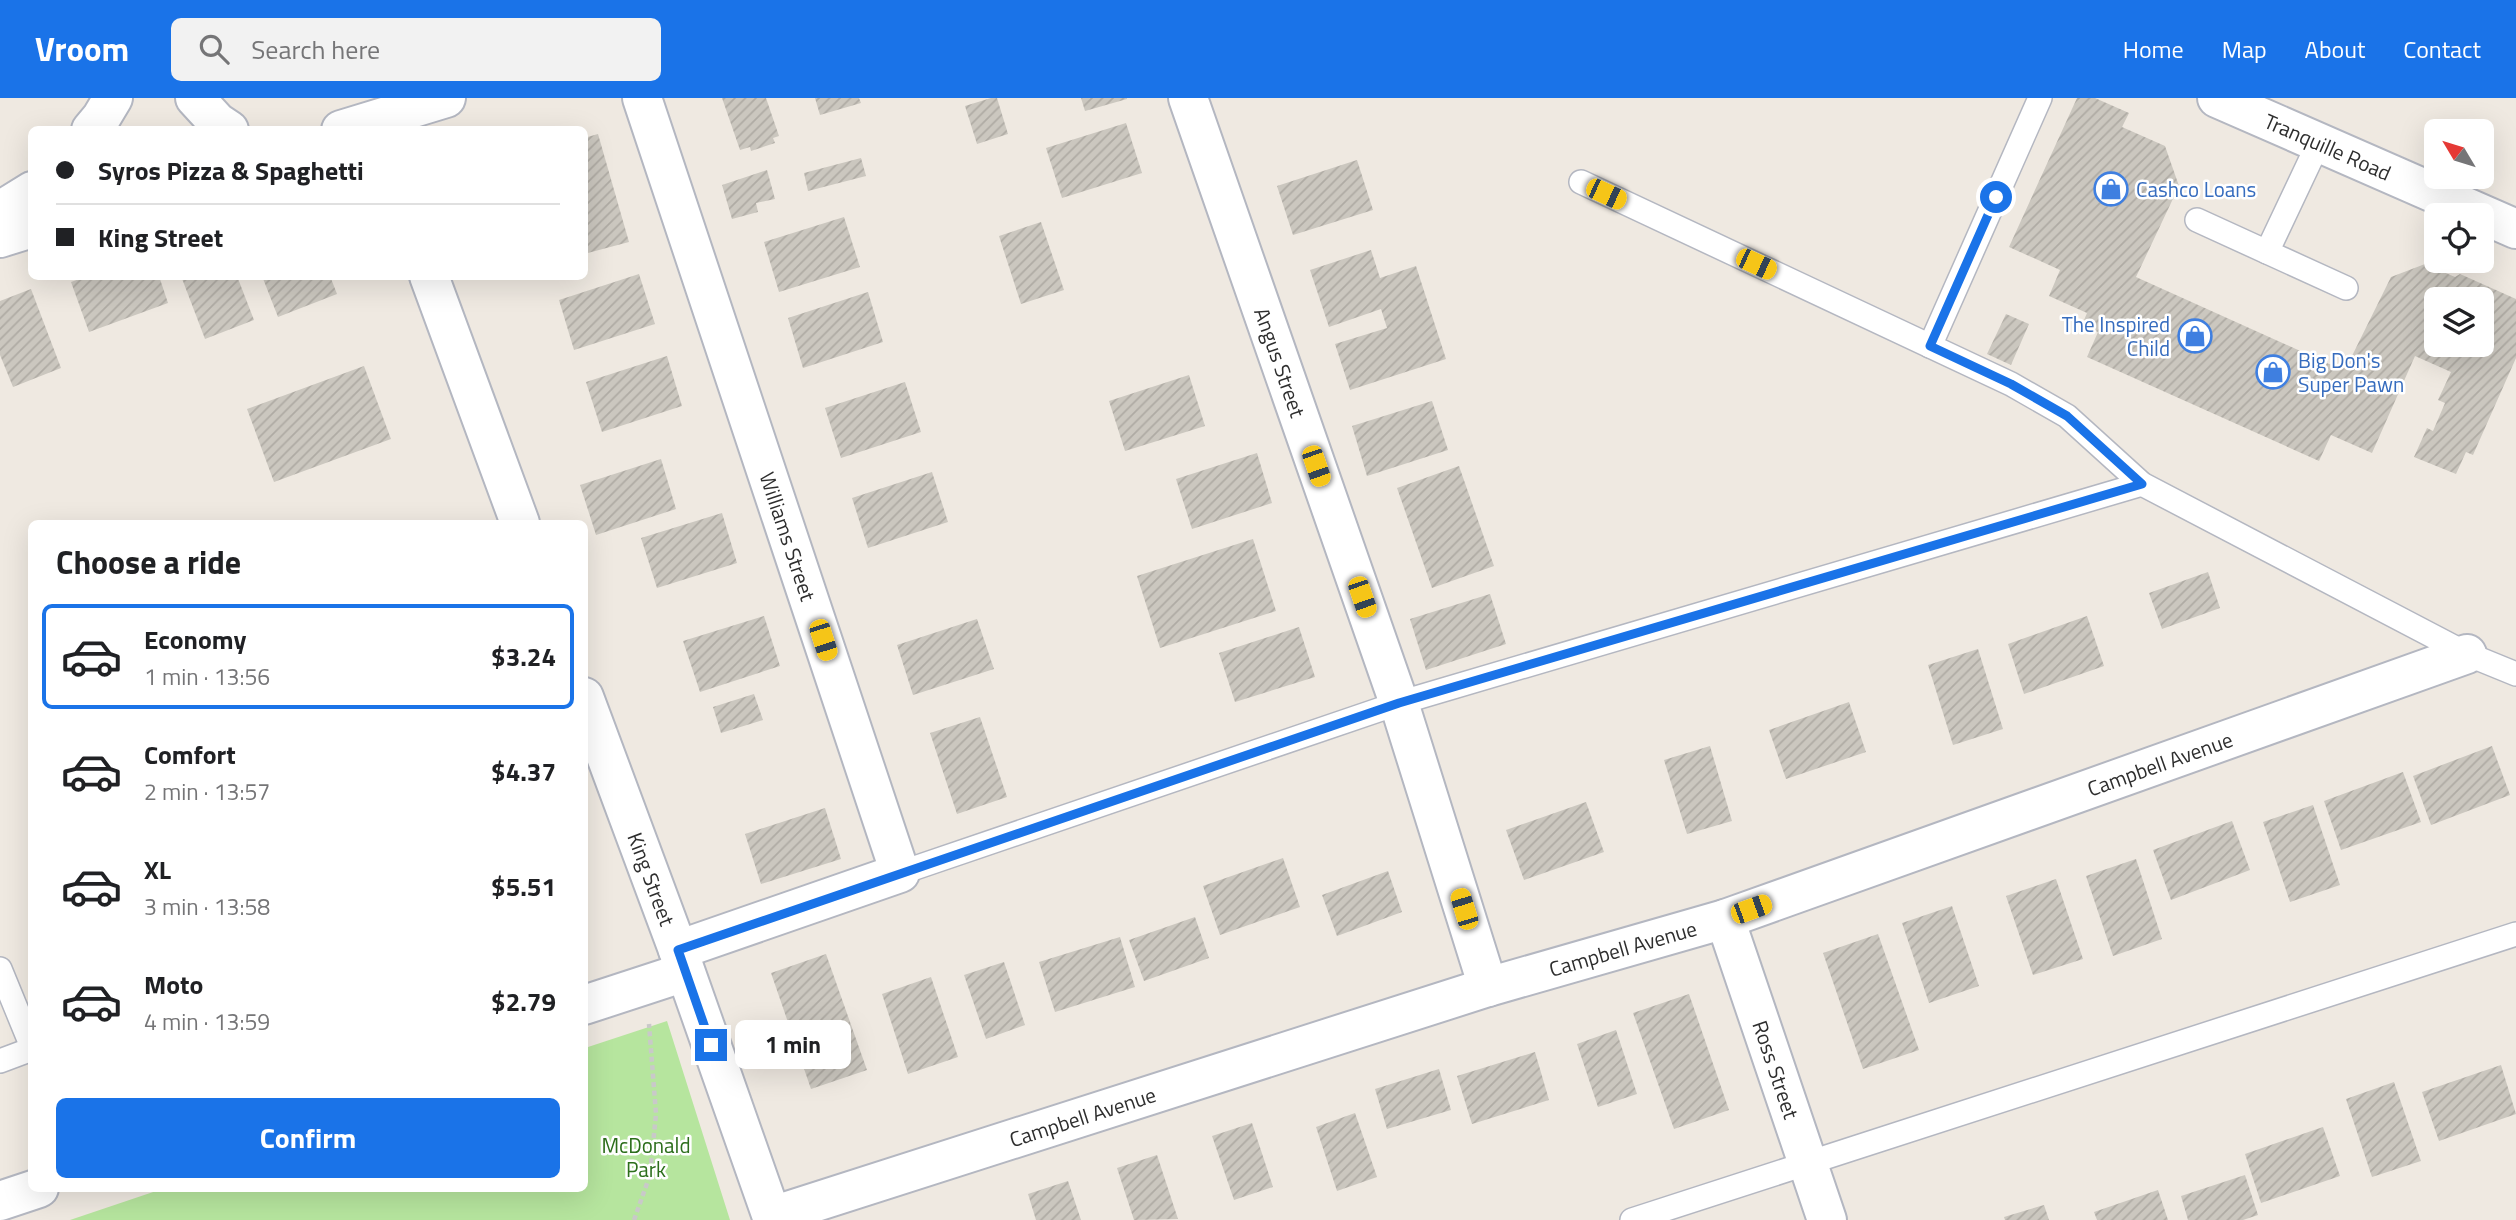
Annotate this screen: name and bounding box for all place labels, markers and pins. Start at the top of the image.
shop icon: Cashco Loans [2092,170,2130,208]
place label: Cashco Loans [2136,173,2256,205]
place label: The Inspired Child [2062,308,2170,364]
shop icon: The Inspired Child [2176,317,2214,355]
place label: Big Don's Super Pawn [2298,344,2404,400]
shop icon: Big Don's Super Pawn [2254,353,2292,391]

